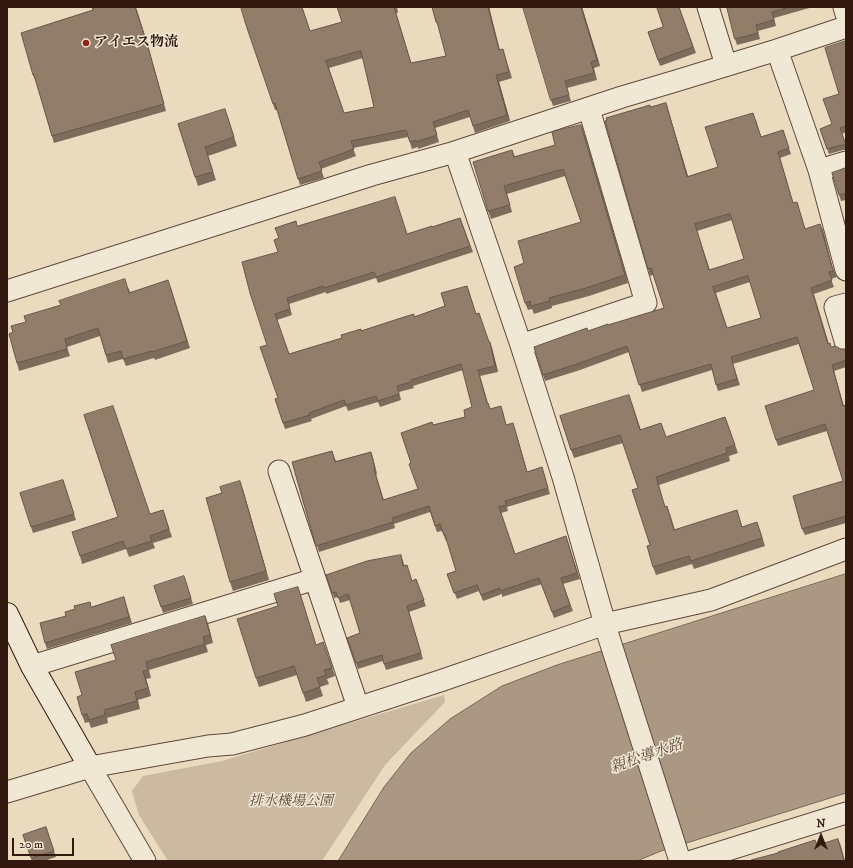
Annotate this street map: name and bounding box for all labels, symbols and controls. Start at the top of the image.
place label: アイエス物流 [94,35,178,51]
marker: アイエス物流 [81,38,91,48]
water label: 親松導水路 [609,736,685,778]
park label: 排水機場公園 [249,794,333,810]
north arrow [801,816,841,856]
text: N [816,817,826,831]
scale bar [14,830,76,856]
text: 20 m [19,837,43,852]

